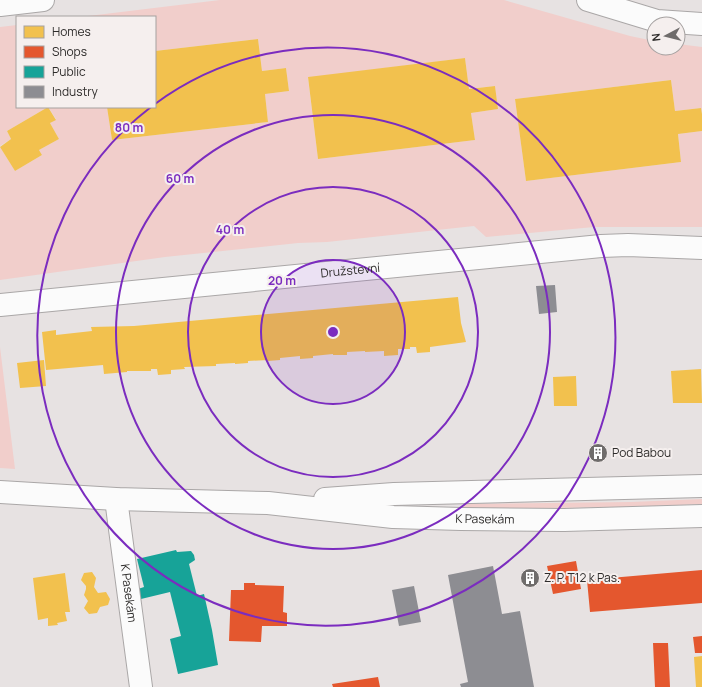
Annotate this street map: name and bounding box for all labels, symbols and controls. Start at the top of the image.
legend [16,16,156,108]
north arrow [646,16,686,56]
text: Homes [52,23,91,40]
text: N [648,32,664,42]
text: Shops [52,43,87,60]
text: Public [52,63,86,80]
text: Industry [52,83,98,100]
text: 80 m [115,119,143,136]
text: 60 m [166,170,194,187]
text: 40 m [216,221,244,238]
street label: Družstevní [320,259,381,281]
text: 20 m [268,272,296,289]
centre of rings [326,325,340,339]
building icon: Pod Babou [587,442,609,464]
place label: Pod Babou [612,444,671,461]
street label: K Pasekám [455,510,515,528]
street label: K Pasekám [117,563,141,624]
building icon: Z. P. T12 k Pas. [519,567,541,589]
place label: Z. P. T12 k Pas. [544,569,620,586]

